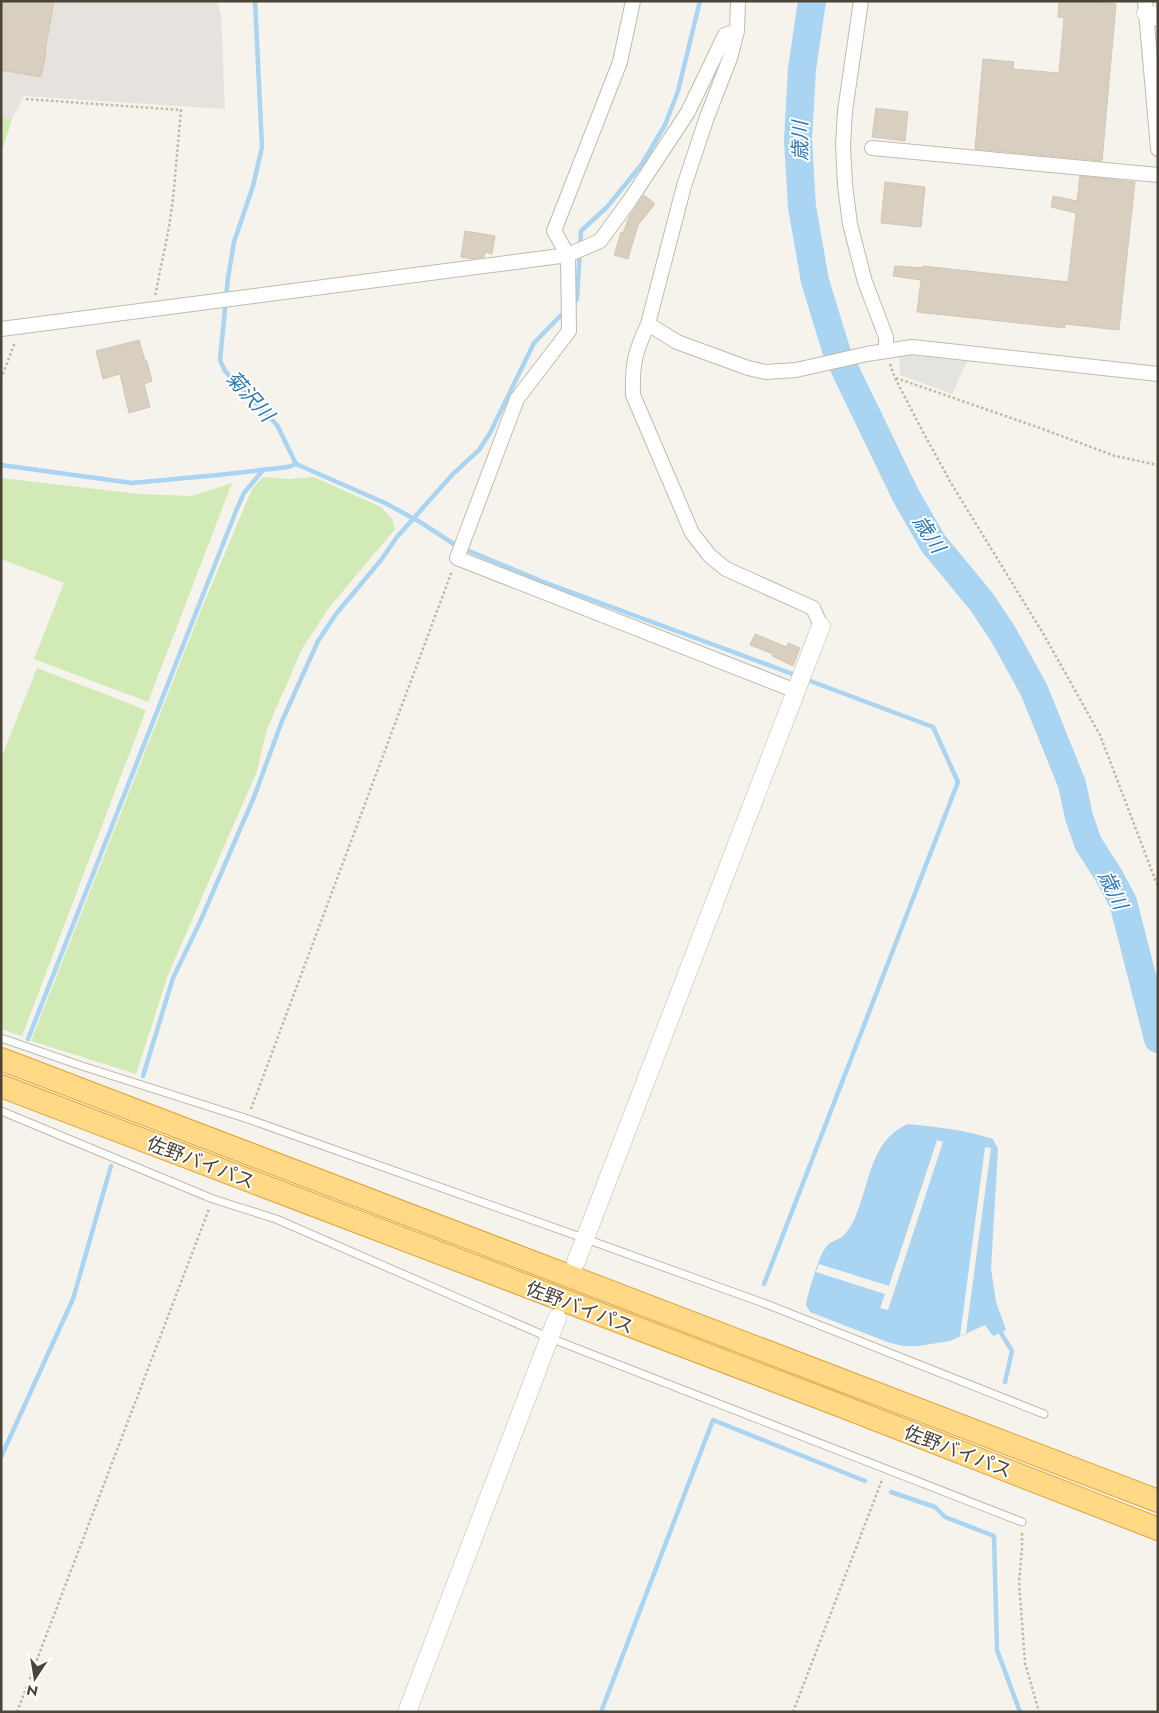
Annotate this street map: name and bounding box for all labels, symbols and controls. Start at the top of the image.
water label: 歳川 [786,119,815,161]
water label: 菊沢川 [219,364,282,430]
water label: 歳川 [906,510,953,561]
water label: 歳川 [1091,866,1135,916]
street label: 佐野バイパス [143,1130,259,1195]
street label: 佐野バイパス [522,1275,638,1340]
street label: 佐野バイパス [900,1419,1016,1484]
north arrow [10,1653,60,1703]
text: N [25,1680,40,1702]

